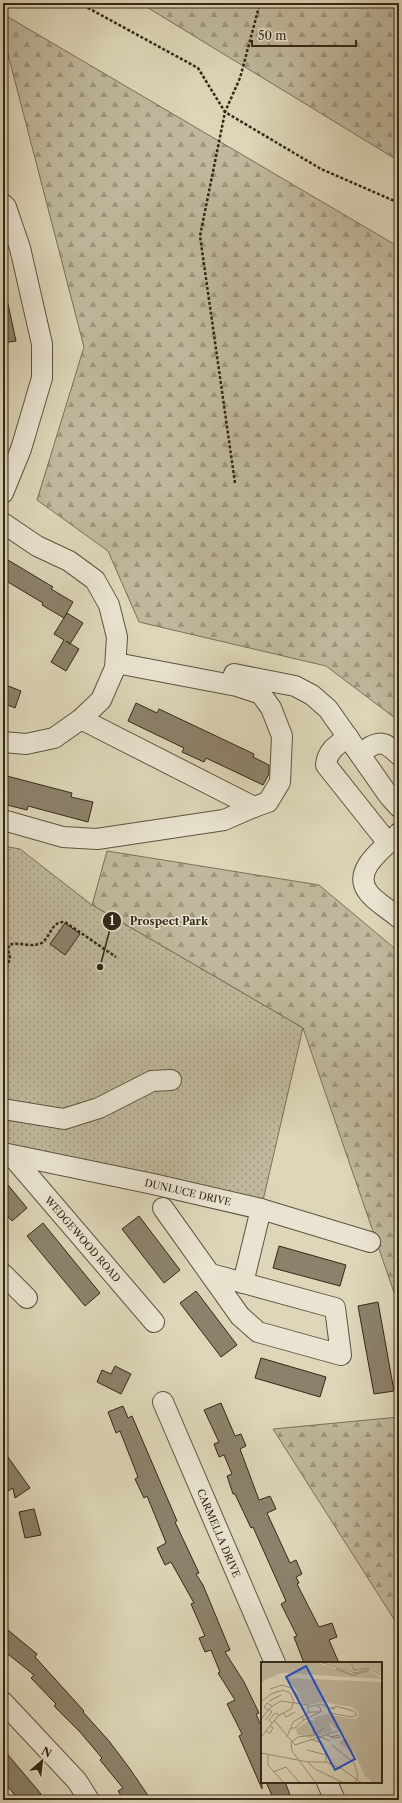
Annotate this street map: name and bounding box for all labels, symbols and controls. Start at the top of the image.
scale bar [252,22,356,48]
text: 50 m [258,28,287,43]
callout: Prospect Park [102,909,216,932]
text: 1 [109,913,115,928]
text: Prospect Park [130,914,209,928]
street label: DUNLUCE DRIVE [143,1176,233,1209]
street label: WEDGEWOOD ROAD [41,1193,123,1285]
street label: CARMELLA DRIVE [194,1487,243,1580]
inset map [261,1662,382,1783]
north arrow [22,1741,62,1781]
text: N [39,1744,55,1761]

